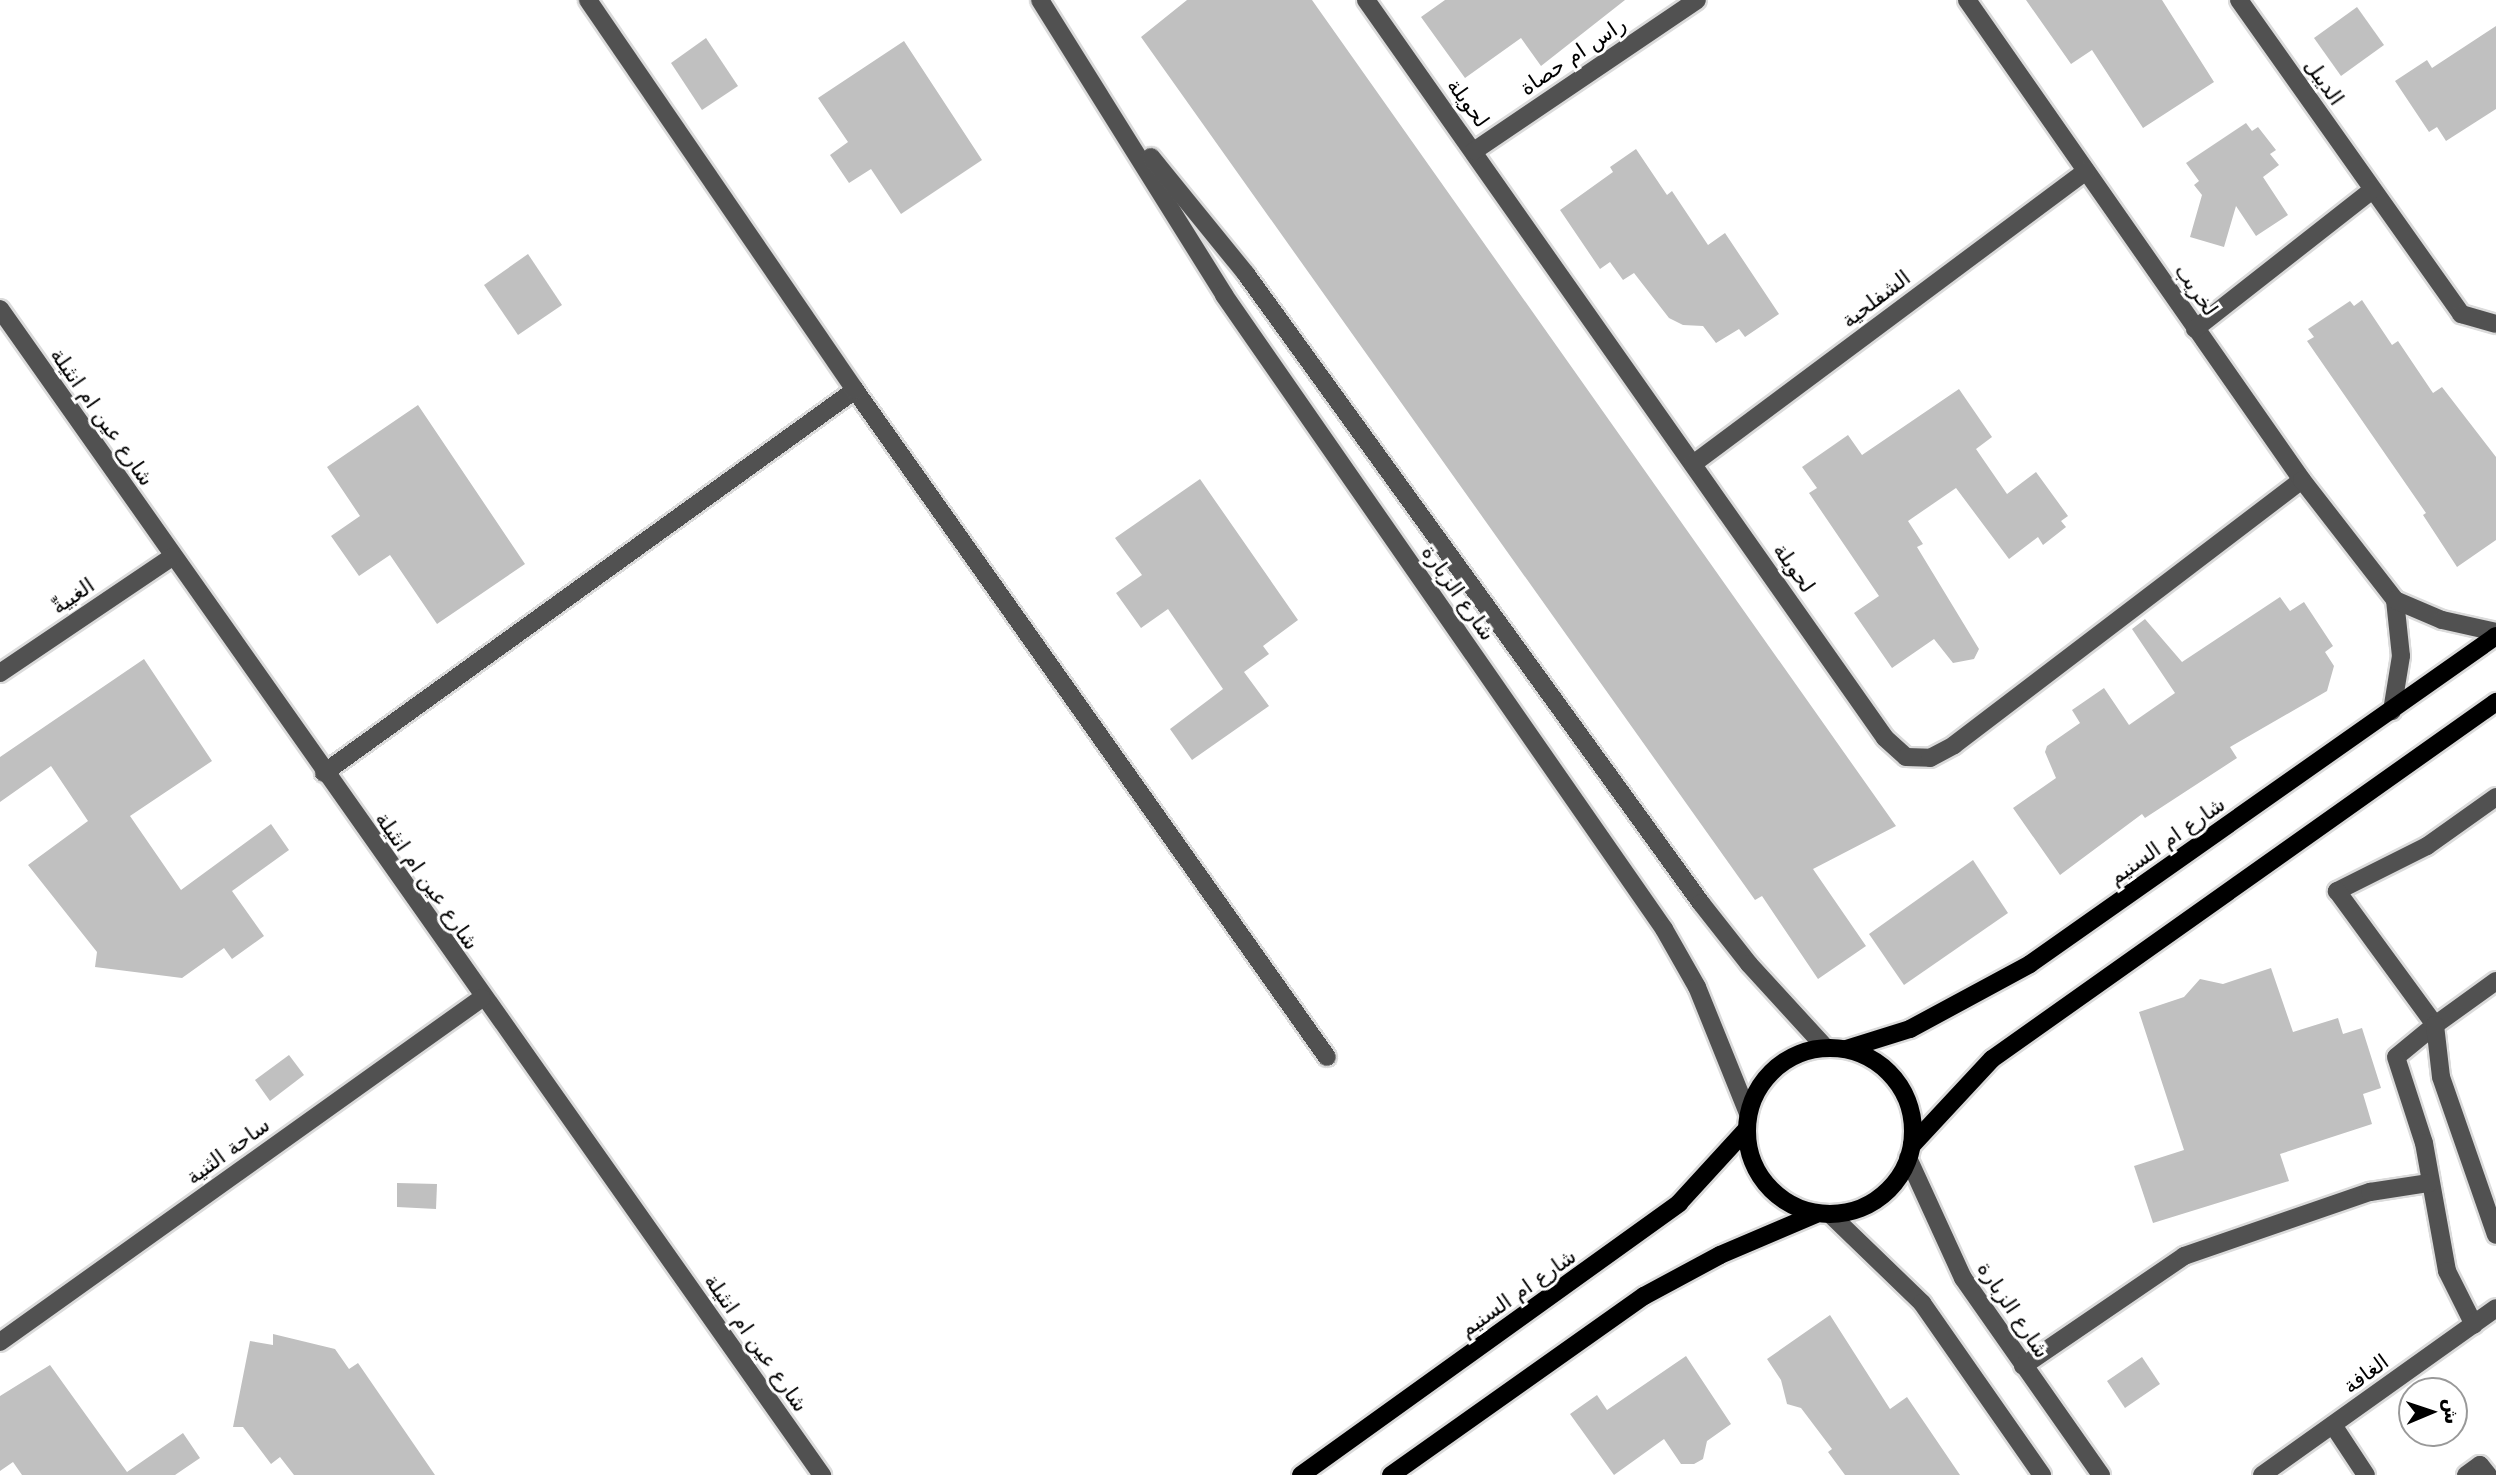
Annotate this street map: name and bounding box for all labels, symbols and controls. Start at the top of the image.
street label: راس ام حصاة [1515,11,1631,101]
street label: الديبل [2299,54,2349,110]
street label: لحويلة [1442,73,1494,133]
street label: لخريب [2169,259,2223,321]
street label: الشفلحية [1837,265,1915,333]
street label: شارع عين ام انثيلة [45,343,159,491]
street label: لحويلة [1768,538,1820,598]
street label: شارع الزبارة [1416,540,1500,646]
street label: الغبيةّ [47,573,99,619]
street label: شارع ام السنيم [2104,792,2230,890]
street label: شارع عين ام انثيلة [370,807,484,955]
street label: ساحة الثنية [181,1112,275,1190]
street label: شارع ام السنيم [1455,1244,1581,1342]
street label: شارع الزبارة [1972,1257,2054,1363]
street label: شارع عين ام انثيلة [699,1269,813,1417]
street label: الغافة [2338,1349,2394,1399]
north arrow [2398,1377,2468,1447]
text: ش [2441,1398,2463,1425]

